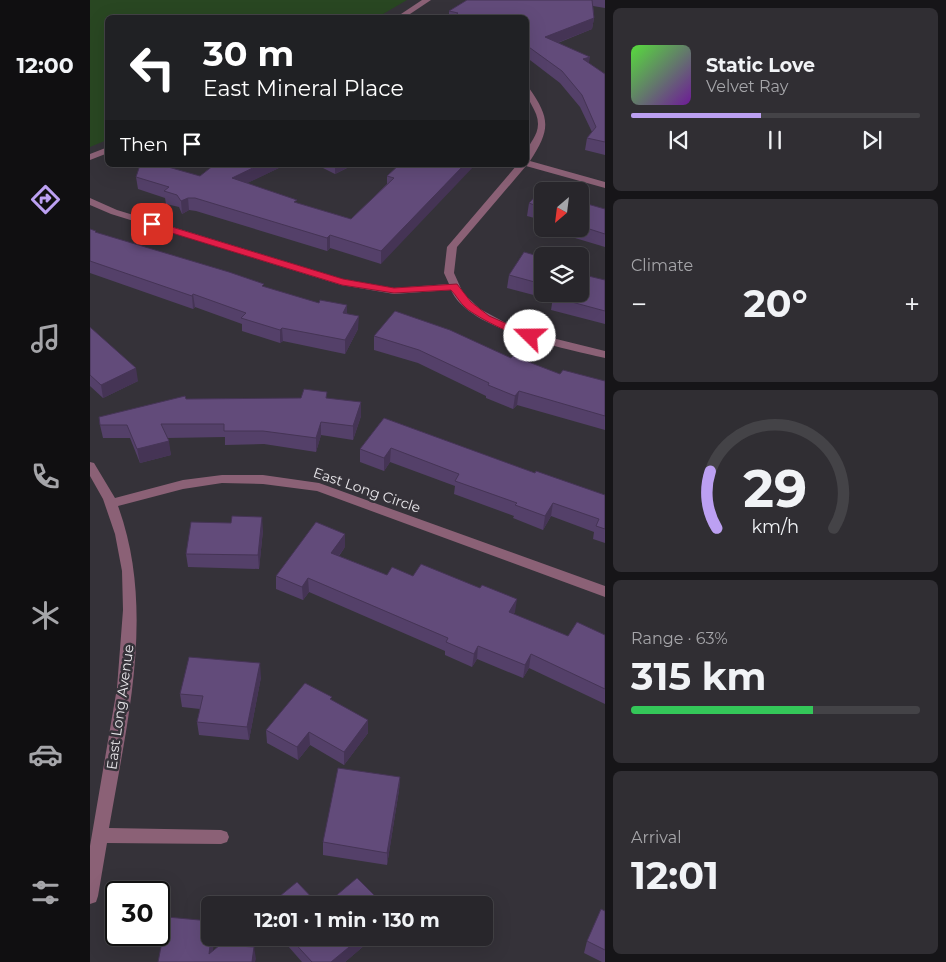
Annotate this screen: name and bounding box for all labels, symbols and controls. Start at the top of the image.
text: 30 m [203,32,294,75]
icon: left [120,35,185,100]
text: 12:00 [16,52,74,79]
text: Static Love [706,54,815,77]
text: East Mineral Place [203,75,404,102]
text: Velvet Ray [706,77,788,96]
icon: previous [665,126,693,154]
icon: pause [761,126,789,154]
icon: next [858,126,886,154]
icon: arrive [178,130,206,158]
text: Then [120,133,168,156]
icon: directions [28,182,63,217]
north arrow [534,182,589,238]
map controls [534,182,589,302]
pin [131,203,173,245]
icon: arrive [138,210,166,238]
button: layers [534,247,589,302]
text: Climate [631,256,693,275]
text: 20° [743,280,808,327]
text: − [631,287,647,321]
text: + [904,287,920,321]
position arrow [503,309,555,361]
icon: music [28,321,63,356]
text: 29 [744,457,807,520]
icon: phone [28,459,63,494]
street label: East Long Circle [311,463,423,517]
text: km/h [752,516,799,537]
icon: climate [28,598,63,633]
text: Range · 63% [631,629,728,648]
street label: East Long Avenue [102,643,138,771]
text: 315 km [631,653,766,700]
icon: car [28,737,63,772]
text: Arrival [631,828,681,847]
text: 12:01 [631,852,719,899]
icon: filters [28,875,63,910]
speed limit sign: 30 [105,881,170,946]
text: 12:01 · 1 min · 130 m [254,909,440,932]

